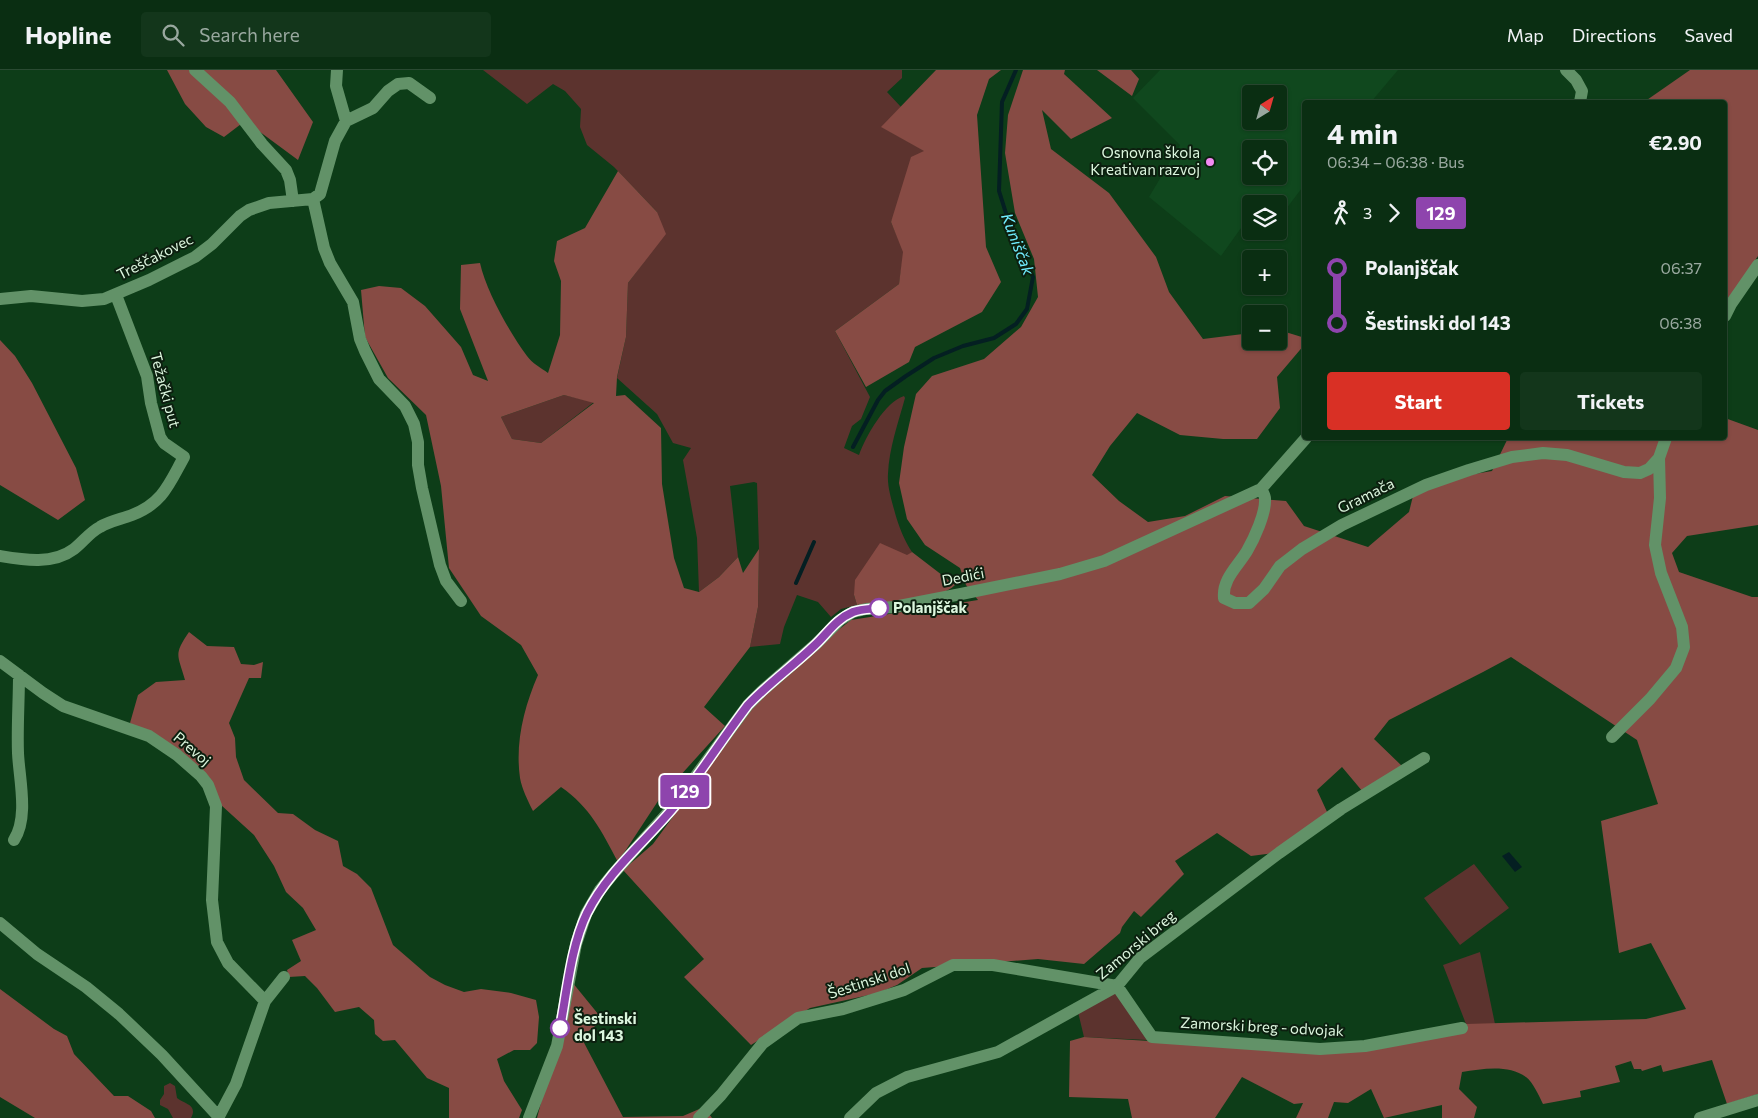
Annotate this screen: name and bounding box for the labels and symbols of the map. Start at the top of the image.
north arrow [1242,85,1288,130]
place label: Osnovna škola Kreativan razvoj [1090,143,1200,178]
marker: Osnovna škola Kreativan razvoj [1204,156,1216,168]
water label: Kuniščak [998,210,1039,278]
street label: Treščakovec [113,229,196,283]
street label: Težački put [147,350,185,429]
street label: Gramača [1334,474,1397,517]
street label: Dedići [940,563,986,589]
marker: Polanjščak [869,598,889,618]
place label: Polanjščak [893,598,967,616]
street label: Prevoj [170,727,215,769]
line badge: 129 [656,775,714,807]
street label: Zamorski breg [1092,906,1179,983]
street label: Šestinski dol [825,957,912,1002]
place label: Šestinski dol 143 [574,1008,637,1044]
street label: Zamorski breg - odvojak [1180,1013,1344,1039]
marker: Šestinski dol 143 [550,1018,570,1038]

